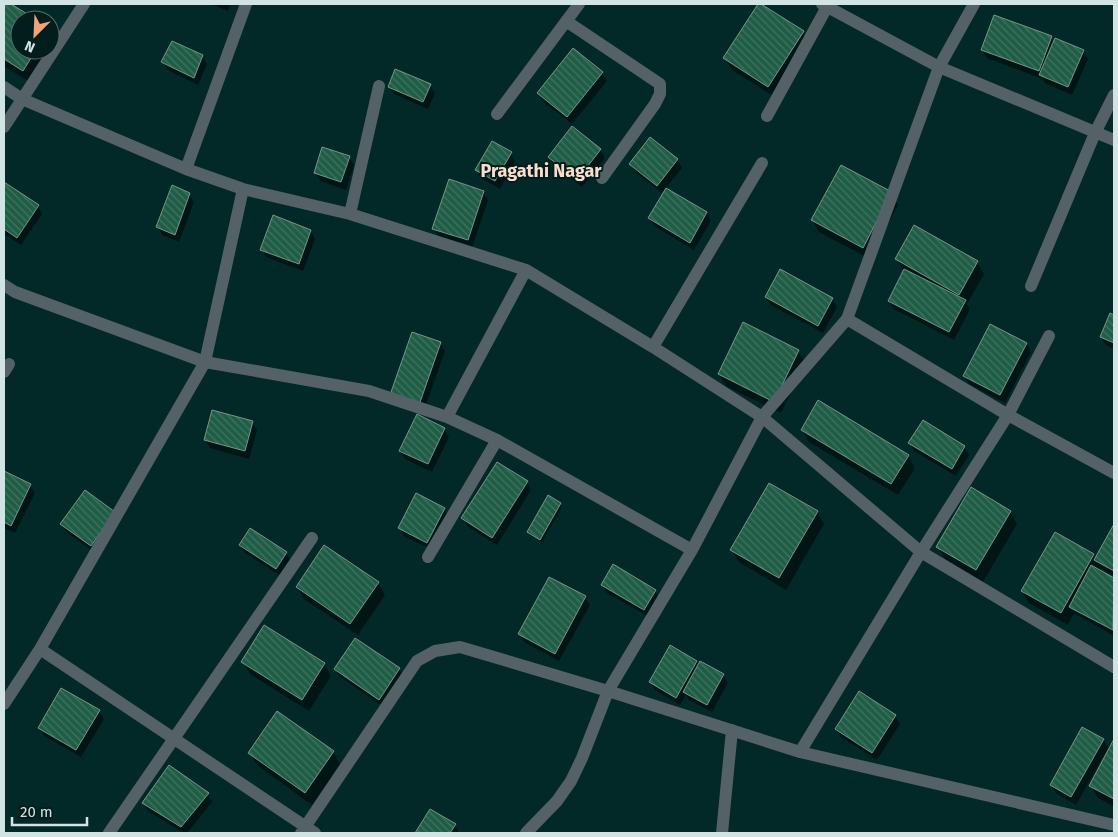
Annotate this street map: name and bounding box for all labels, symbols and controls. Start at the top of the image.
north arrow [10,10,60,60]
text: N [22,37,38,56]
district label: Pragathi Nagar [481,160,602,182]
scale bar [12,794,88,826]
text: 20 m [20,803,53,821]

